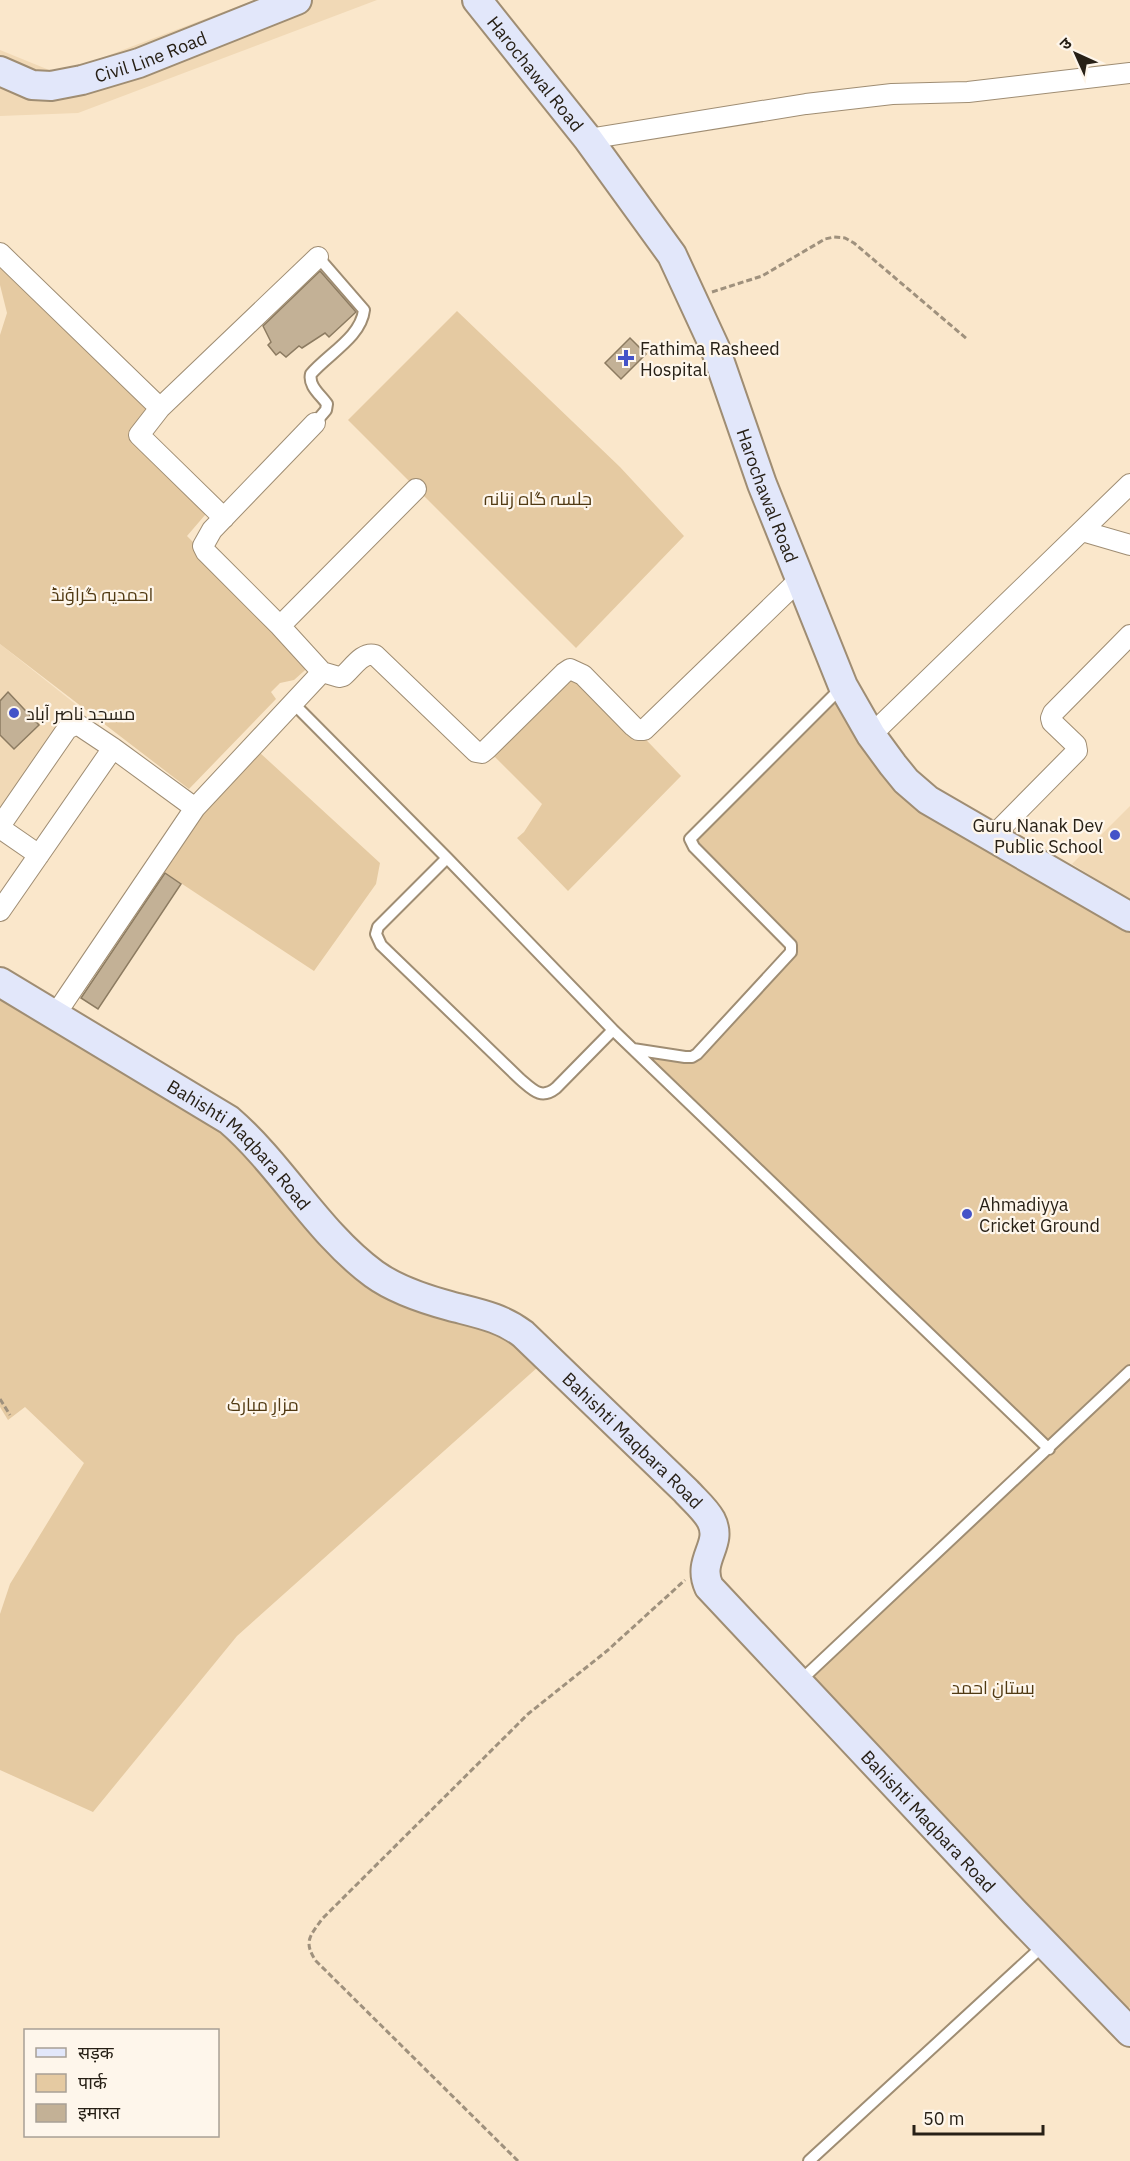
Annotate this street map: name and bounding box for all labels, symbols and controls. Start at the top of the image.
street label: Harochawal Road [482,11,589,136]
north arrow [1046,24,1106,84]
street label: Civil Line Road [92,26,210,87]
text: उ [1055,33,1076,54]
place label: Fathima Rasheed Hospital [640,337,780,381]
marker: Fathima Rasheed Hospital [617,349,635,367]
street label: Harochawal Road [732,425,804,566]
park label: جلسہ گاہ زنانہ [484,487,592,510]
park label: احمدیہ گراؤنڈ [51,583,153,606]
place label: مسجد ناصر آباد [26,702,135,725]
marker: مسجد ناصر آباد [7,706,21,720]
place label: Guru Nanak Dev Public School [973,814,1103,858]
marker: Guru Nanak Dev Public School [1108,828,1122,842]
street label: Bahishti Maqbara Road [163,1074,316,1214]
place label: Ahmadiyya Cricket Ground [979,1193,1100,1237]
marker: Ahmadiyya Cricket Ground [960,1207,974,1221]
street label: Bahishti Maqbara Road [558,1367,708,1513]
park label: مزارِ مبارک [227,1393,299,1417]
park label: بستانِ احمد [951,1676,1035,1700]
street label: Bahishti Maqbara Road [856,1745,1001,1897]
legend [24,2029,219,2137]
text: सड़क [78,2041,115,2064]
text: पार्क [78,2071,108,2094]
scale bar [914,2098,1043,2136]
text: इमारत [78,2101,121,2124]
text: 50 m [923,2107,965,2130]

